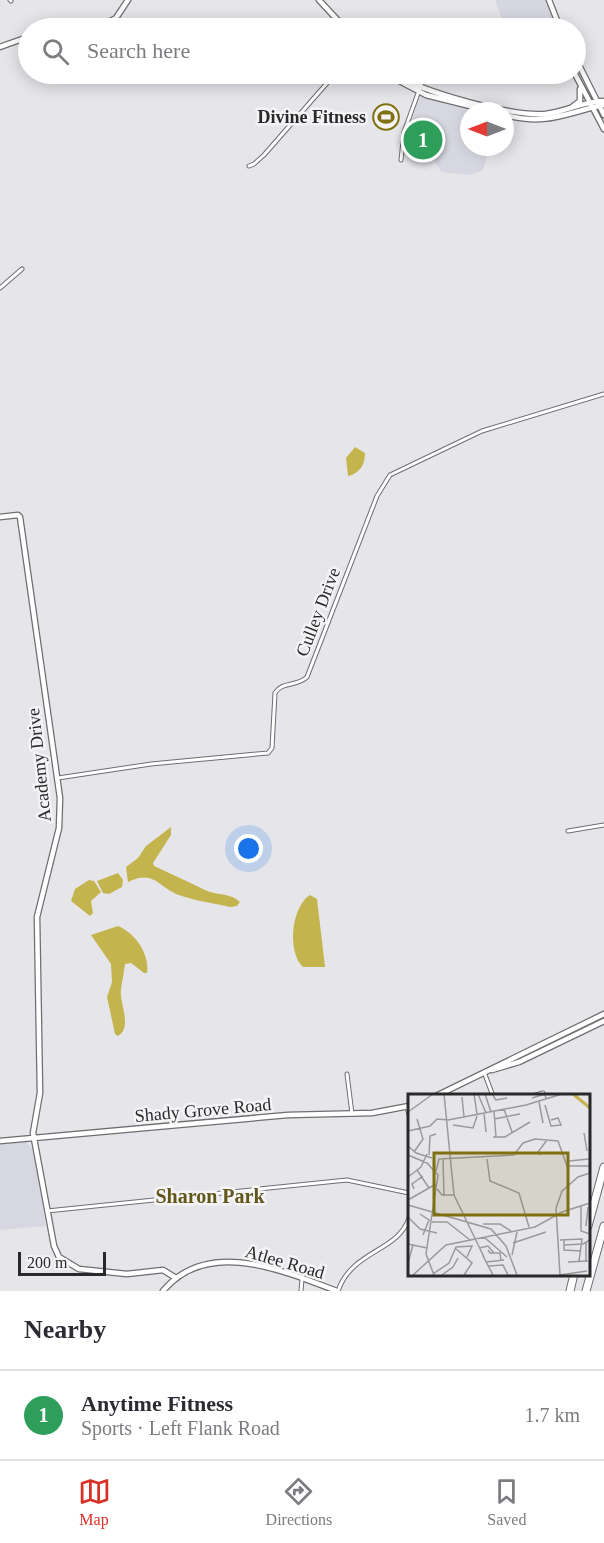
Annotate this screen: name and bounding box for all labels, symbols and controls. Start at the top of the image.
search box [18,18,586,84]
icon: search [39,35,72,68]
text: Search here [87,38,190,63]
sports icon: Divine Fitness [371,102,401,132]
north arrow [460,102,514,156]
place label: Divine Fitness [257,107,366,127]
pin: 1 [404,118,442,162]
street label: Culley Drive [292,565,344,659]
street label: Academy Drive [23,707,55,823]
your location [234,834,263,863]
street label: Shady Grove Road [134,1094,272,1126]
inset map [408,1094,589,1276]
district label: Sharon Park [155,1185,265,1207]
street label: Atlee Road [243,1241,327,1283]
scale bar [18,1249,106,1276]
text: 200 m [27,1254,67,1271]
text: Nearby [24,1315,106,1344]
text: Anytime Fitness [81,1391,233,1416]
text: 1 [39,1404,49,1426]
text: 1.7 km [524,1404,580,1426]
text: Sports · Left Flank Road [81,1417,280,1439]
tab: Map [78,1475,111,1529]
tab: Directions [266,1475,332,1529]
tab: Saved [487,1475,526,1529]

